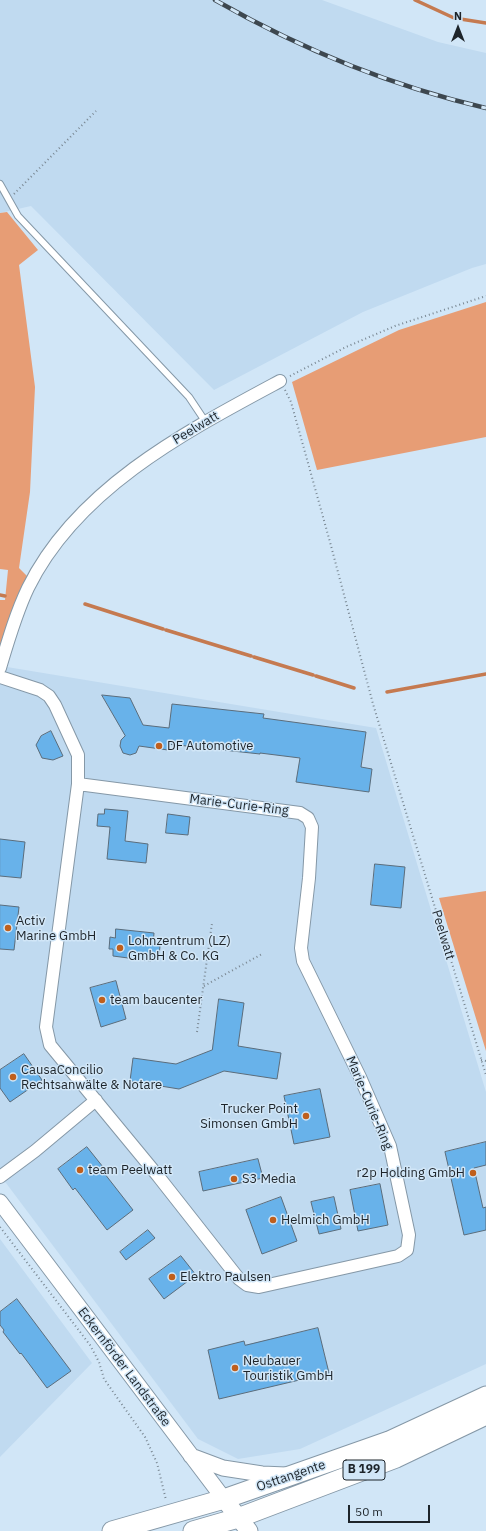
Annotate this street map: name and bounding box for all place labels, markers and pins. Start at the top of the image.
place label: DF Automotive [167,738,253,754]
marker: DF Automotive [154,741,164,751]
place label: Activ Marine GmbH [16,913,96,944]
marker: Activ Marine GmbH [3,923,13,933]
place label: Lohnzentrum (LZ) GmbH & Co. KG [128,933,231,964]
marker: Lohnzentrum (LZ) GmbH & Co. KG [115,943,125,953]
place label: team baucenter [110,992,202,1008]
marker: team baucenter [97,995,107,1005]
place label: CausaConcilio Rechtsanwälte & Notare [21,1062,162,1093]
marker: CausaConcilio Rechtsanwälte & Notare [8,1072,18,1082]
place label: Trucker Point Simonsen GmbH [200,1101,298,1132]
marker: Trucker Point Simonsen GmbH [301,1111,311,1121]
place label: team Peelwatt [88,1162,172,1178]
marker: team Peelwatt [75,1165,85,1175]
place label: r2p Holding GmbH [357,1165,465,1181]
marker: r2p Holding GmbH [468,1168,478,1178]
place label: S3 Media [242,1171,296,1187]
marker: S3 Media [229,1174,239,1184]
place label: Helmich GmbH [281,1212,370,1228]
marker: Helmich GmbH [268,1215,278,1225]
place label: Elektro Paulsen [180,1269,271,1285]
marker: Elektro Paulsen [167,1272,177,1282]
place label: Neubauer Touristik GmbH [243,1353,333,1384]
marker: Neubauer Touristik GmbH [230,1363,240,1373]

